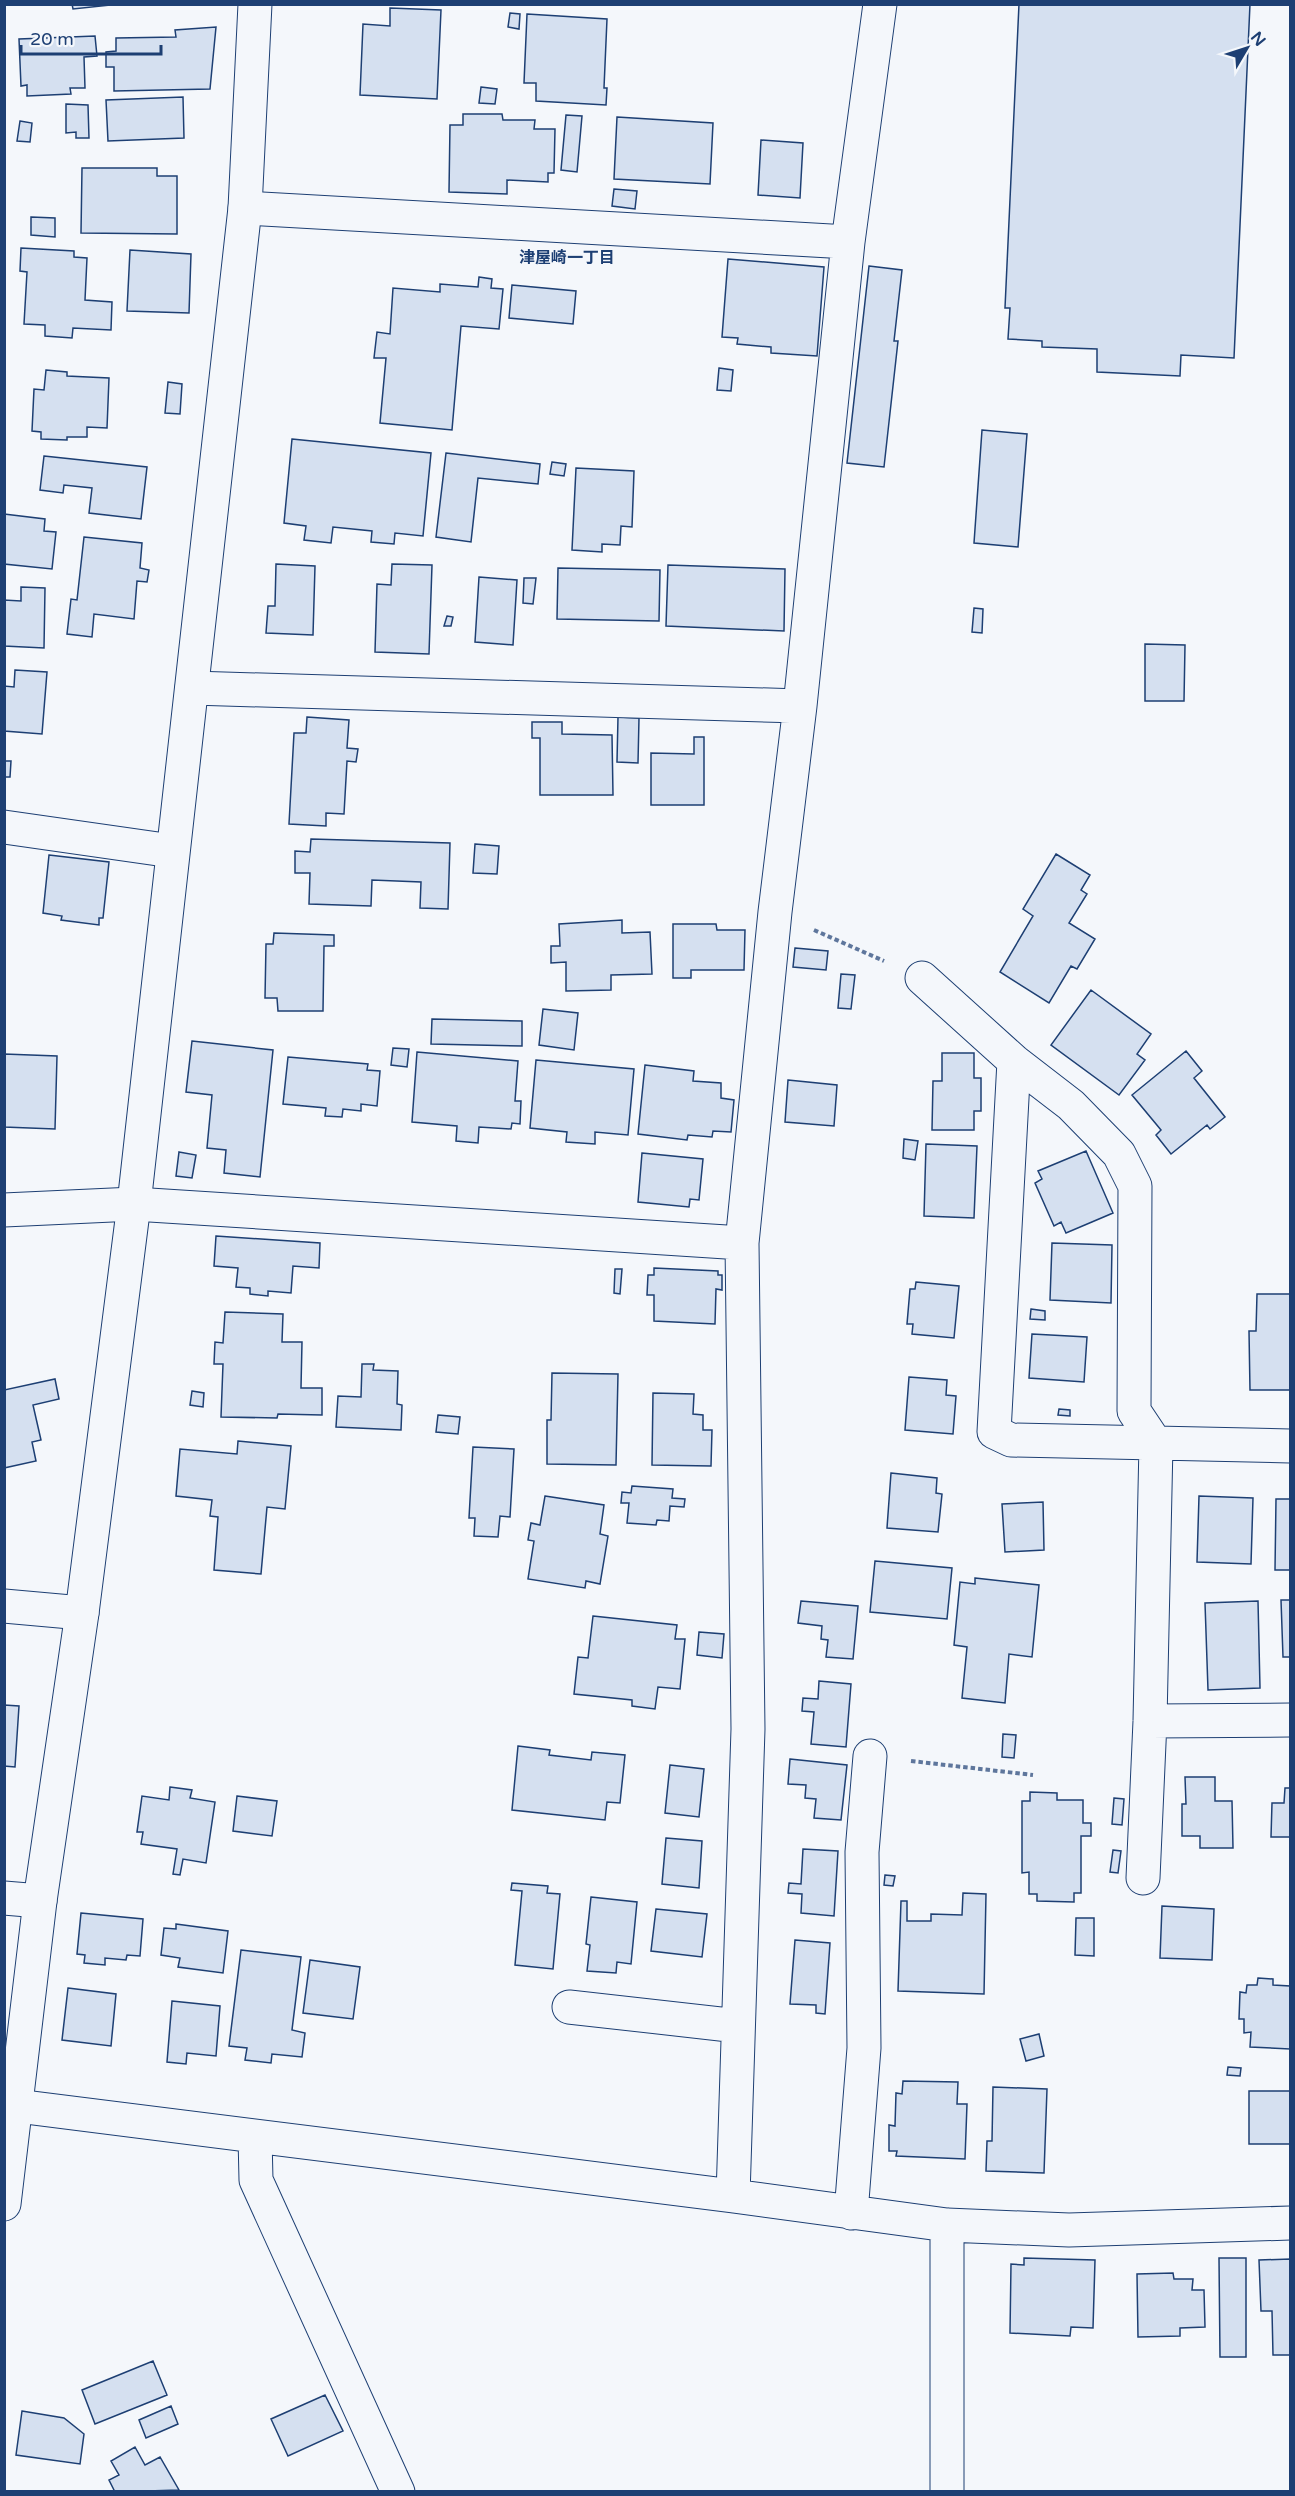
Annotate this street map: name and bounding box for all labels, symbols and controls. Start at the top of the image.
scale bar [21,18,160,56]
north arrow [1217,18,1277,78]
text: 20 m [30,28,74,50]
text: N [1246,28,1270,50]
district label: 津屋崎一丁目 [519,248,615,268]

